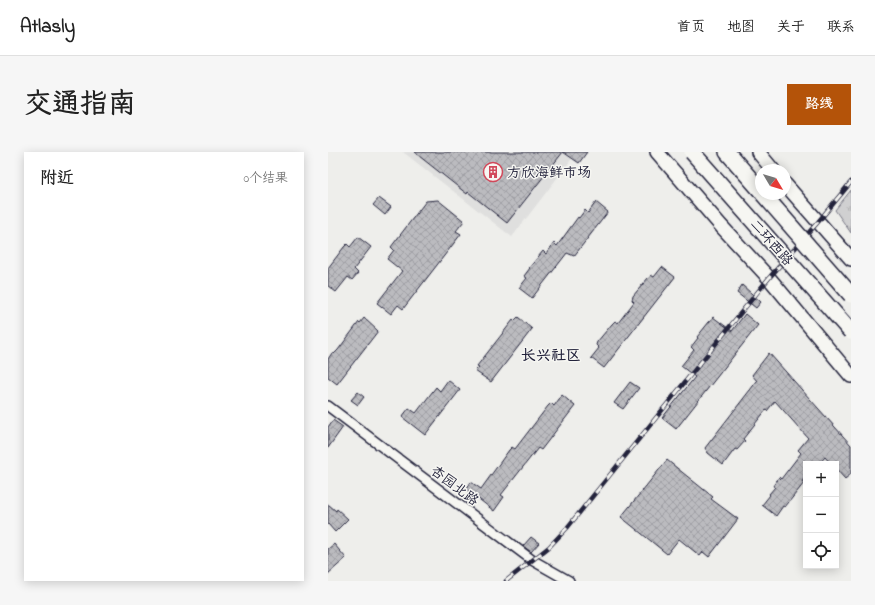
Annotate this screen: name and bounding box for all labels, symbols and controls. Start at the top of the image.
text: Atlasly [20,14,75,41]
text: 首页 [677,17,705,38]
text: 地图 [727,17,755,38]
text: 关于 [777,17,805,38]
text: 联系 [827,17,855,38]
button: 路线 [787,84,851,125]
text: 交通指南 [24,85,136,126]
building icon: 方欣海鲜市场 [482,161,504,183]
place label: 方欣海鲜市场 [507,163,591,184]
north arrow [755,164,791,200]
text: 附近 [40,166,74,191]
text: 0个结果 [243,169,288,188]
street label: 二环西路 [745,215,797,271]
district label: 长兴社区 [521,345,581,367]
street label: 杏园北路 [425,461,483,511]
map controls [803,461,839,569]
button: + [803,461,839,497]
button: − [803,497,839,533]
button: locate [803,533,839,569]

